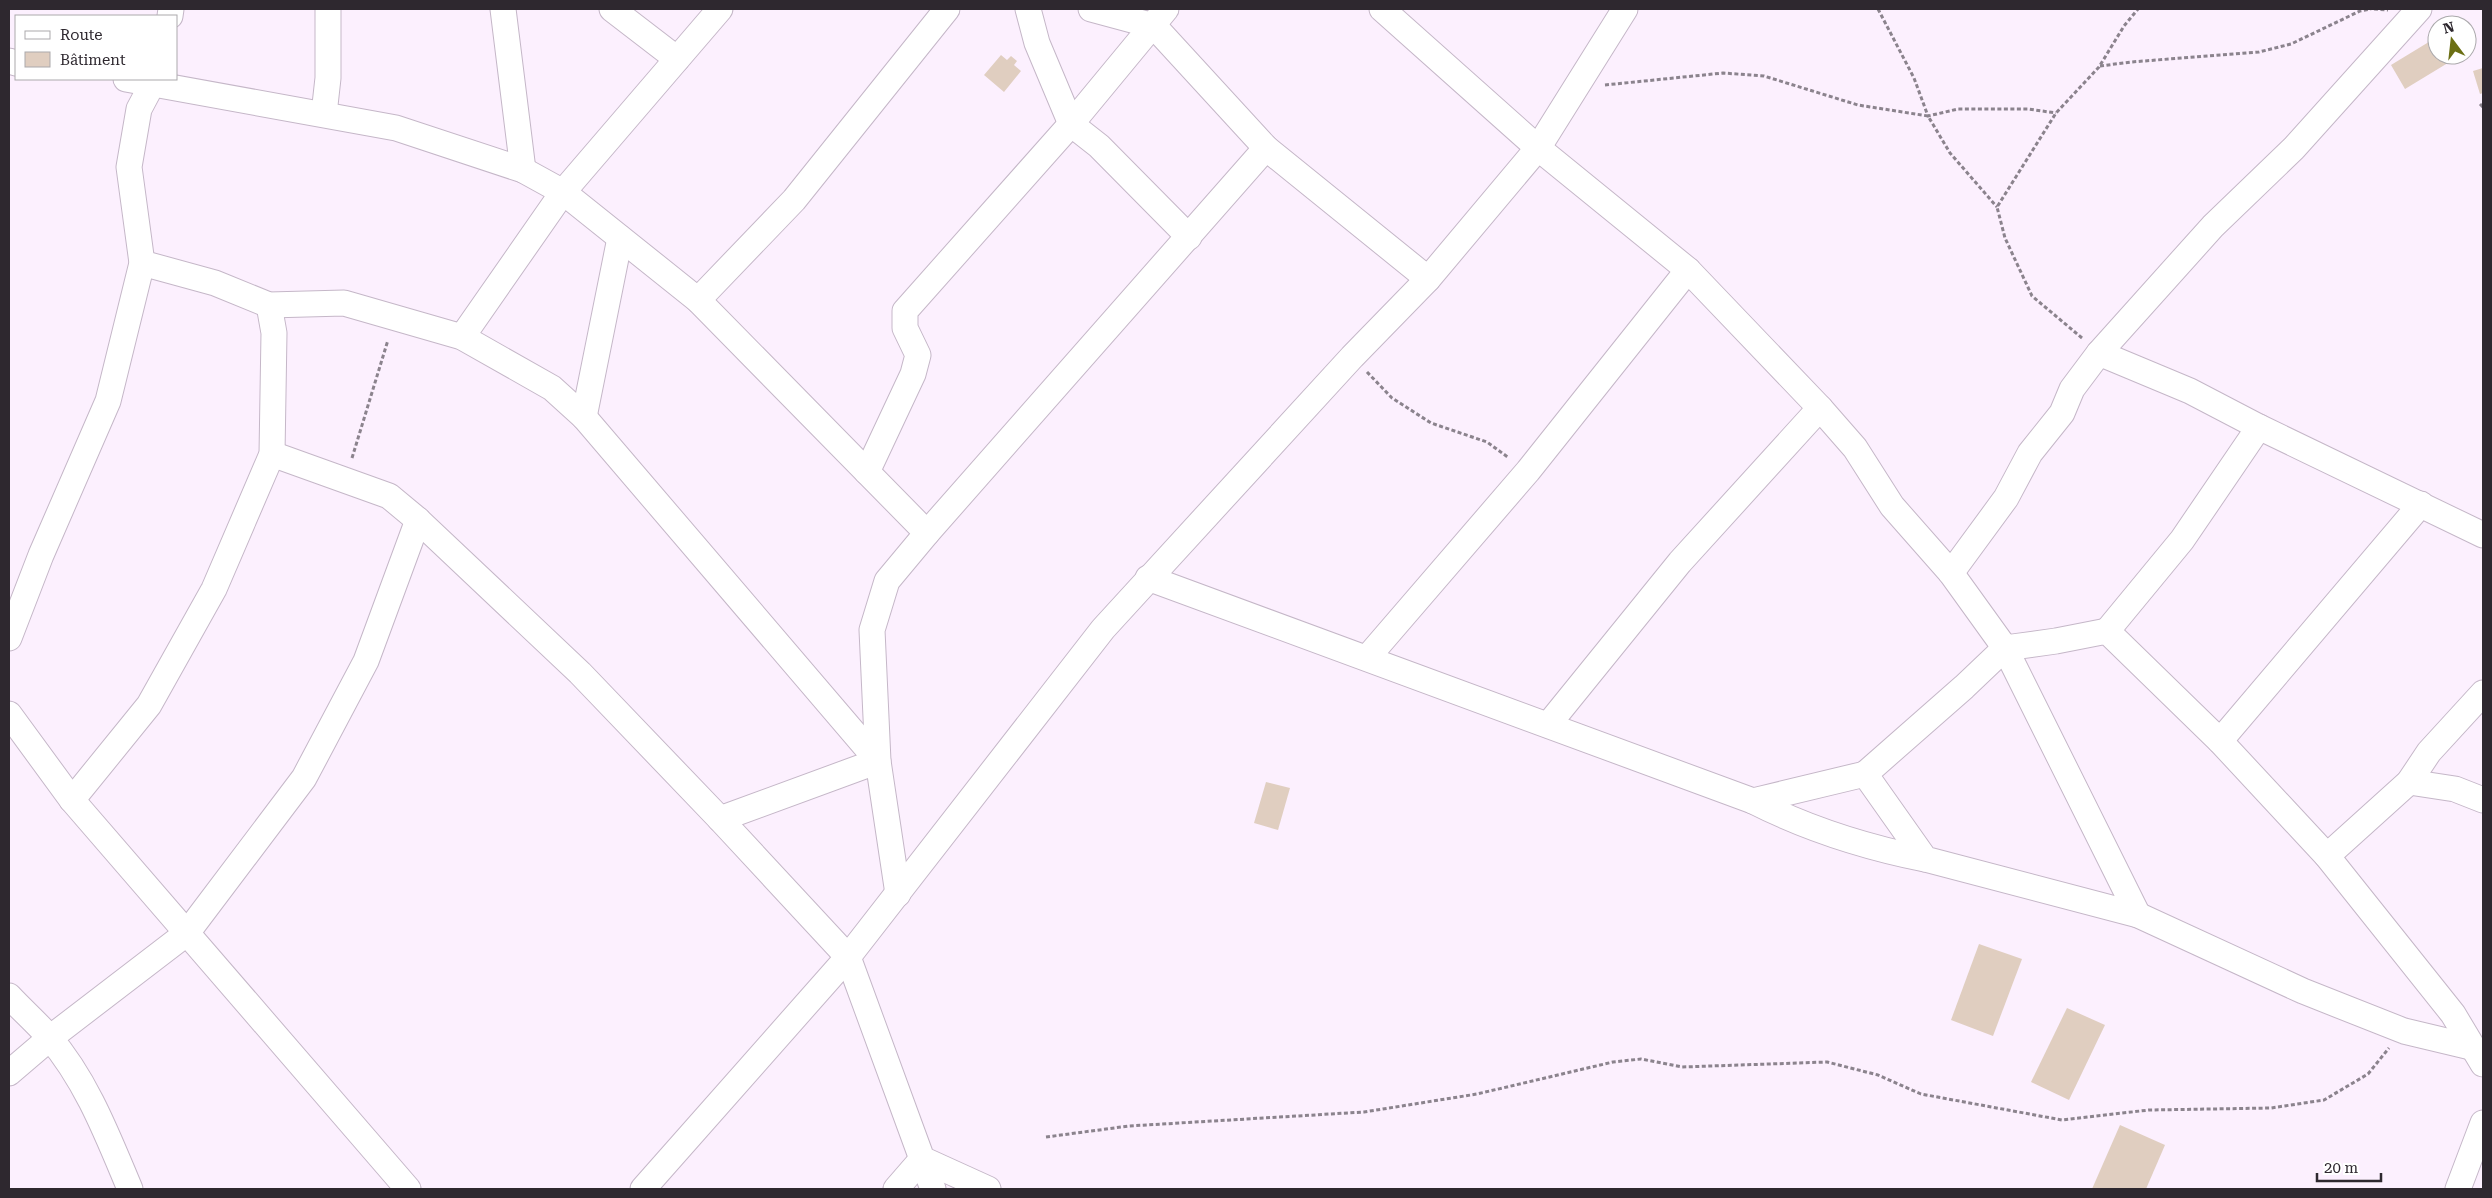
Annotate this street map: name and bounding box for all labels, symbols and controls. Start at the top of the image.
legend [15,15,178,80]
north arrow [2427,15,2477,65]
text: N [2441,18,2456,37]
text: Route [60,26,102,44]
text: Bâtiment [60,51,126,69]
scale bar [2317,1150,2381,1182]
text: 20 m [2324,1159,2359,1177]

